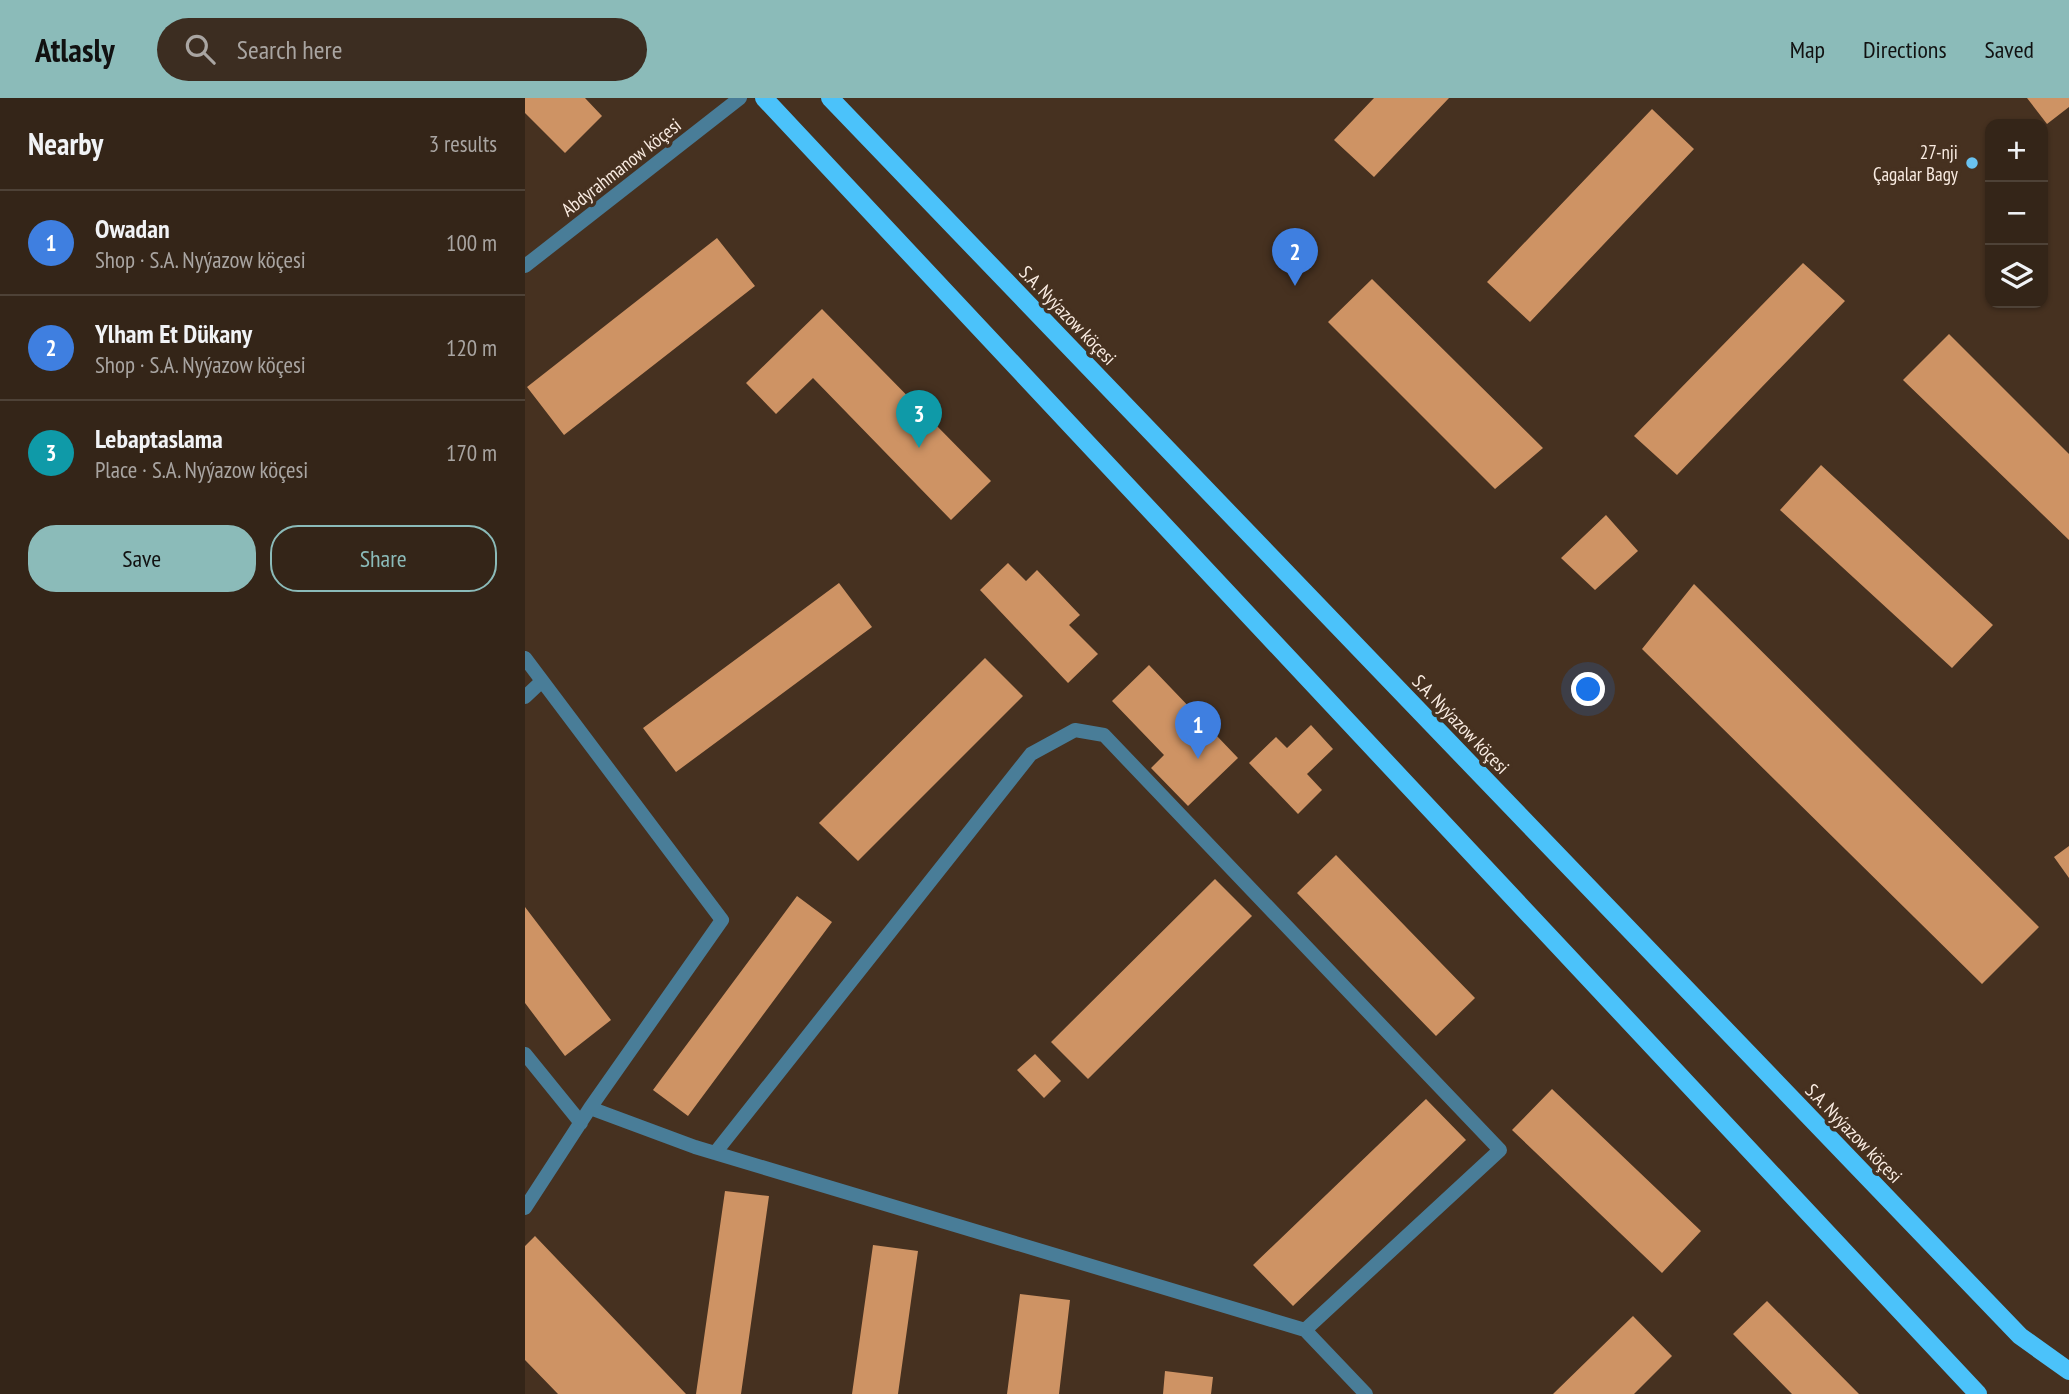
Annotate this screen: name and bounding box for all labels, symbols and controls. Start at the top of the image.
search box [157,18,647,81]
text: Atlasly [35,28,115,71]
icon: search [181,30,219,68]
text: Search here [237,33,342,66]
text: Map [1790,34,1825,65]
text: Directions [1863,34,1947,65]
text: Saved [1985,34,2034,65]
street label: Abdyrahmanow köçesi [556,113,686,221]
map controls [1985,119,2048,308]
button: + [1985,119,2048,182]
text: Nearby [28,124,103,163]
text: 3 results [429,129,497,158]
place label: 27-nji Çagalar Bagy [1873,140,1959,186]
marker: 27-nji Çagalar Bagy [1964,155,1980,171]
button: − [1985,182,2048,245]
text: Owadan [95,212,170,245]
text: 1 [46,228,57,257]
text: 100 m [446,228,497,257]
pin: 2 [1272,228,1318,286]
text: Shop · S.A. Nyýazow köçesi [95,245,306,274]
button: layers [1985,245,2048,308]
street label: S.A. Nyýazow köçesi [1015,260,1121,370]
text: Ylham Et Dükany [95,317,252,350]
text: 2 [46,333,57,362]
text: 120 m [446,333,497,362]
text: Shop · S.A. Nyýazow köçesi [95,350,306,379]
pin: 3 [896,390,942,448]
text: Lebaptaslama [95,422,223,455]
text: 3 [46,438,57,467]
text: 170 m [446,438,497,467]
text: Place · S.A. Nyýazow köçesi [95,455,308,484]
button: Save [28,525,256,592]
button: Share [270,525,497,592]
street label: S.A. Nyýazow köçesi [1408,669,1514,779]
your location [1571,672,1605,706]
pin: 1 [1175,701,1221,759]
street label: S.A. Nyýazow köçesi [1801,1078,1907,1188]

